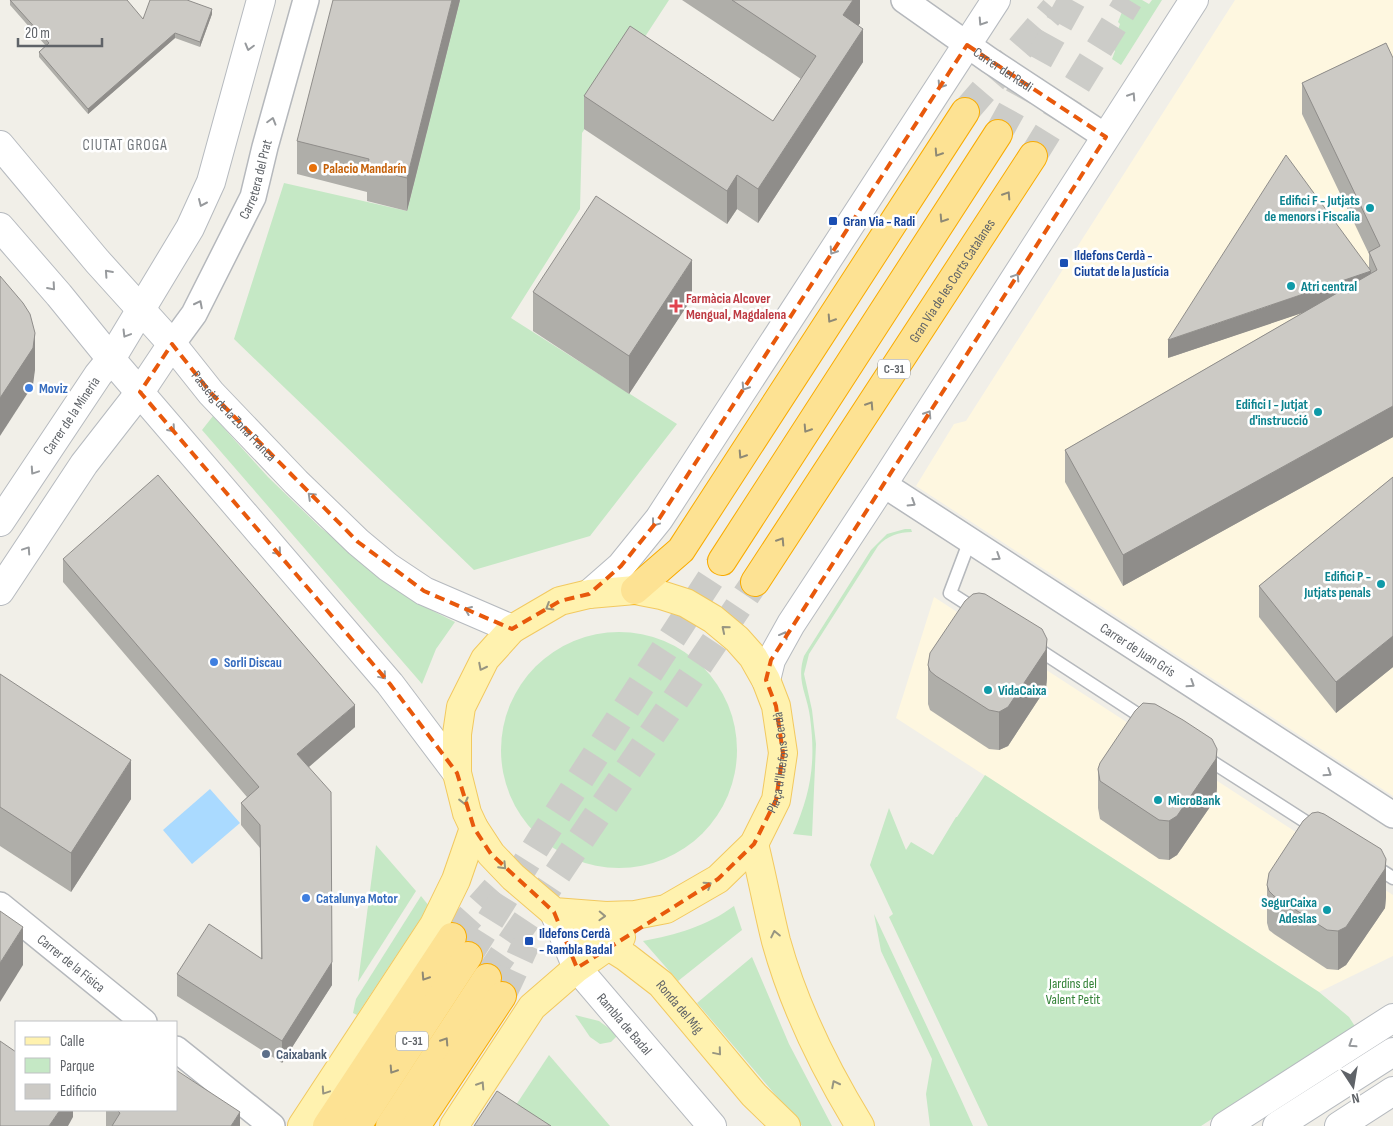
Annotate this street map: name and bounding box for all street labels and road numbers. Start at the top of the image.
street label: Carrer del Radi [970,43,1036,95]
street label: Carretera del Prat [235,137,275,222]
street label: Gran Via de les Corts Catalanes [905,215,998,346]
road number: C-31 [878,359,910,378]
street label: Passeig de la Zona Franca [188,367,280,465]
street label: Carrer de la Mineria [39,373,103,458]
street label: Carrer de Juan Gris [1097,619,1179,680]
street label: Plaça d'Ildefons Cerdà [762,711,792,816]
street label: Carrer de la Física [34,930,109,996]
street label: Ronda del Mig [653,976,707,1037]
street label: Rambla de Badal [594,989,656,1058]
road number: C-31 [396,1032,428,1050]

